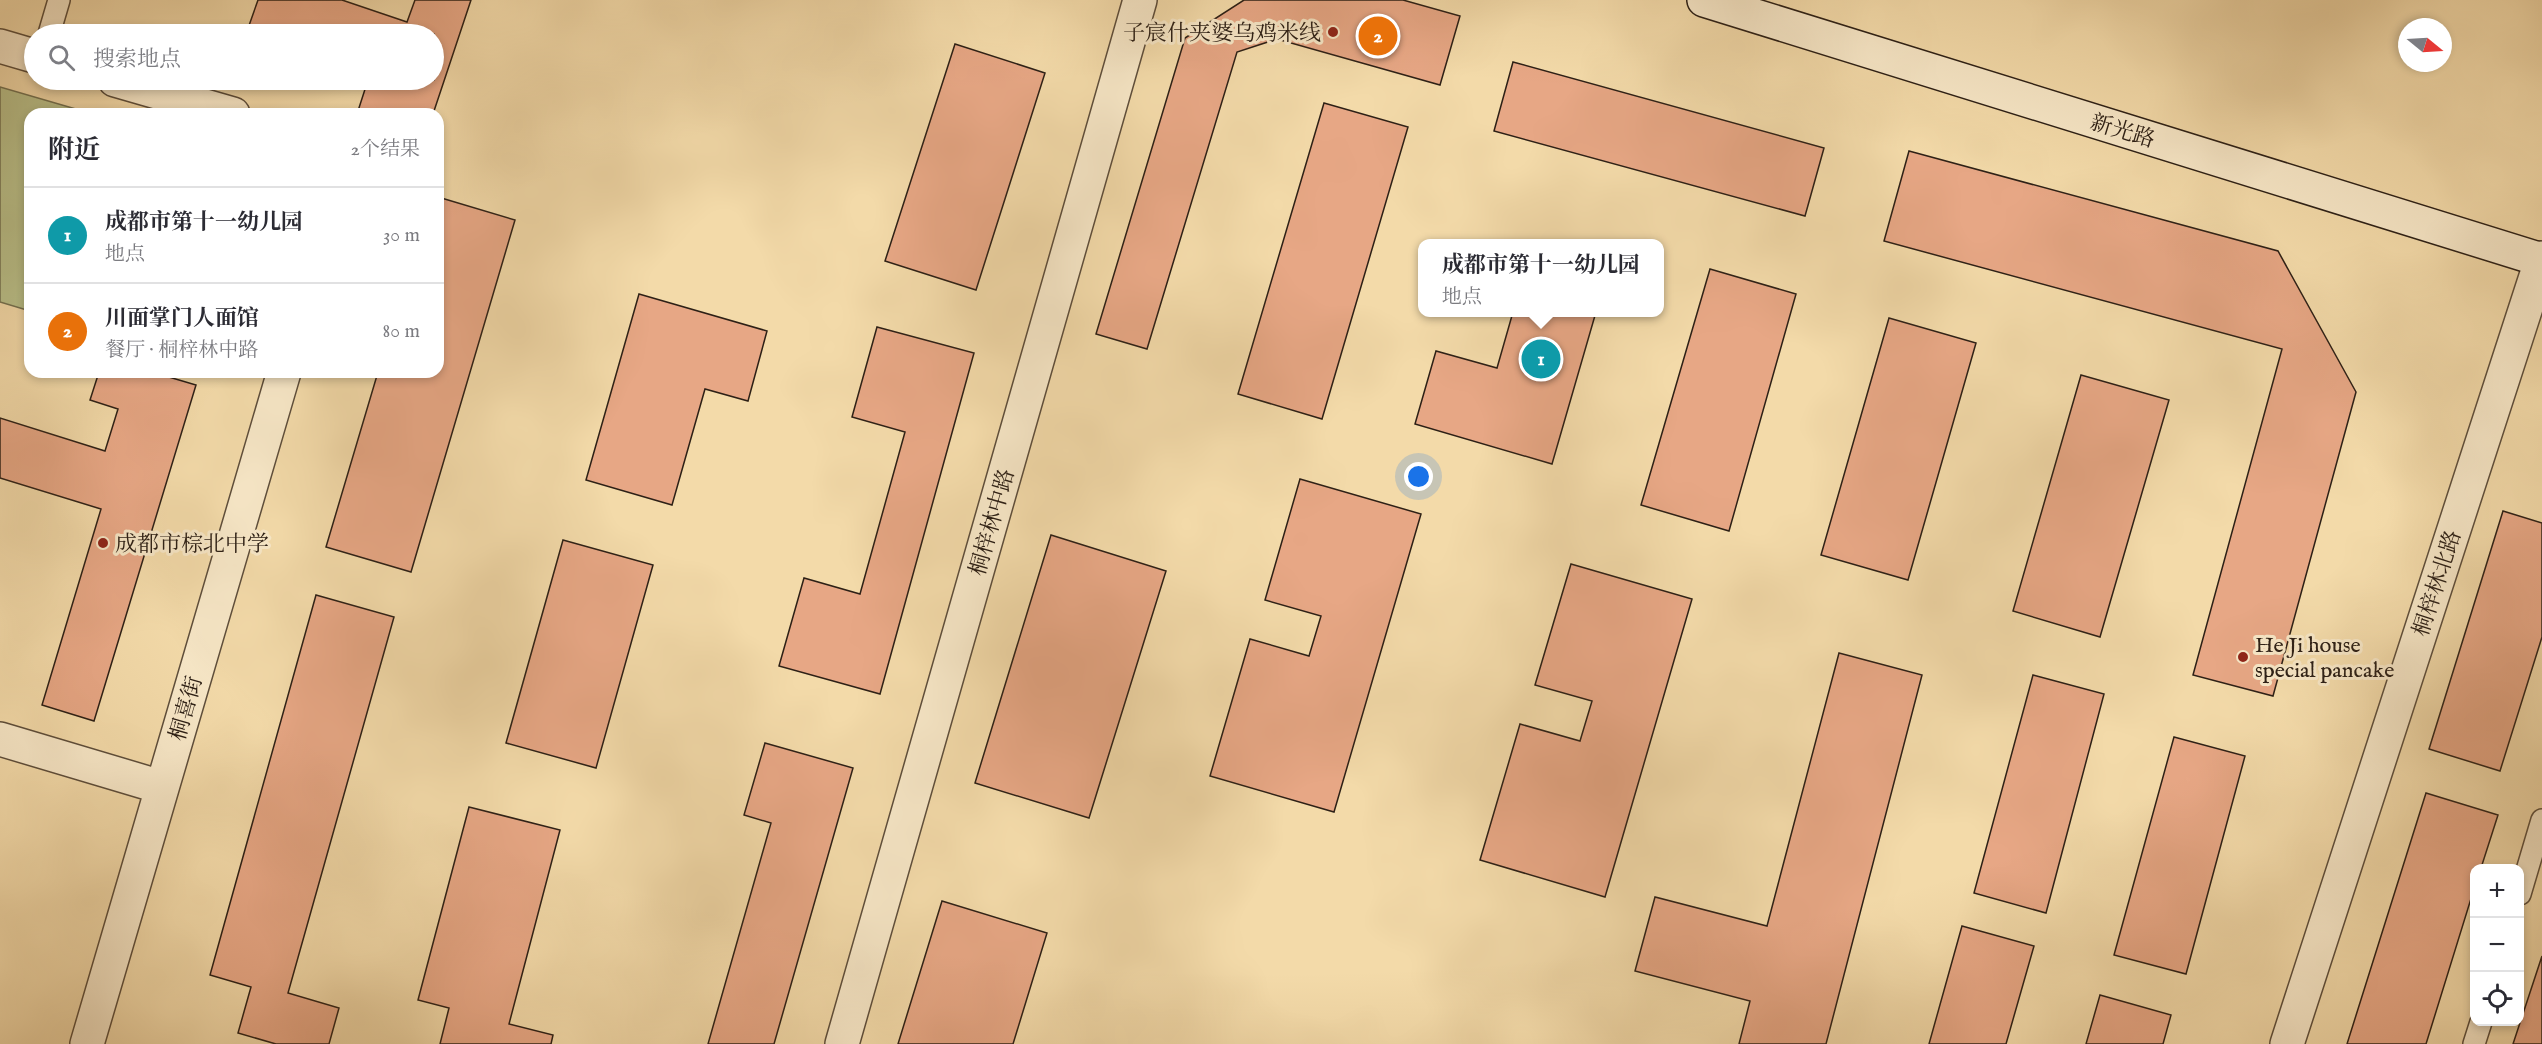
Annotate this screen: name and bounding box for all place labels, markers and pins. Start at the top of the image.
pin: 2 [1358,14,1398,58]
place label: 子宸什夹婆乌鸡米线 [1123,20,1321,48]
marker: 子宸什夹婆乌鸡米线 [1326,25,1340,39]
pin: 1 [1522,336,1560,382]
place label: 成都市棕北中学 [115,531,269,559]
marker: 成都市棕北中学 [96,536,110,550]
place label: He Ji house special pancake [2255,632,2394,685]
marker: He Ji house special pancake [2236,650,2250,664]

